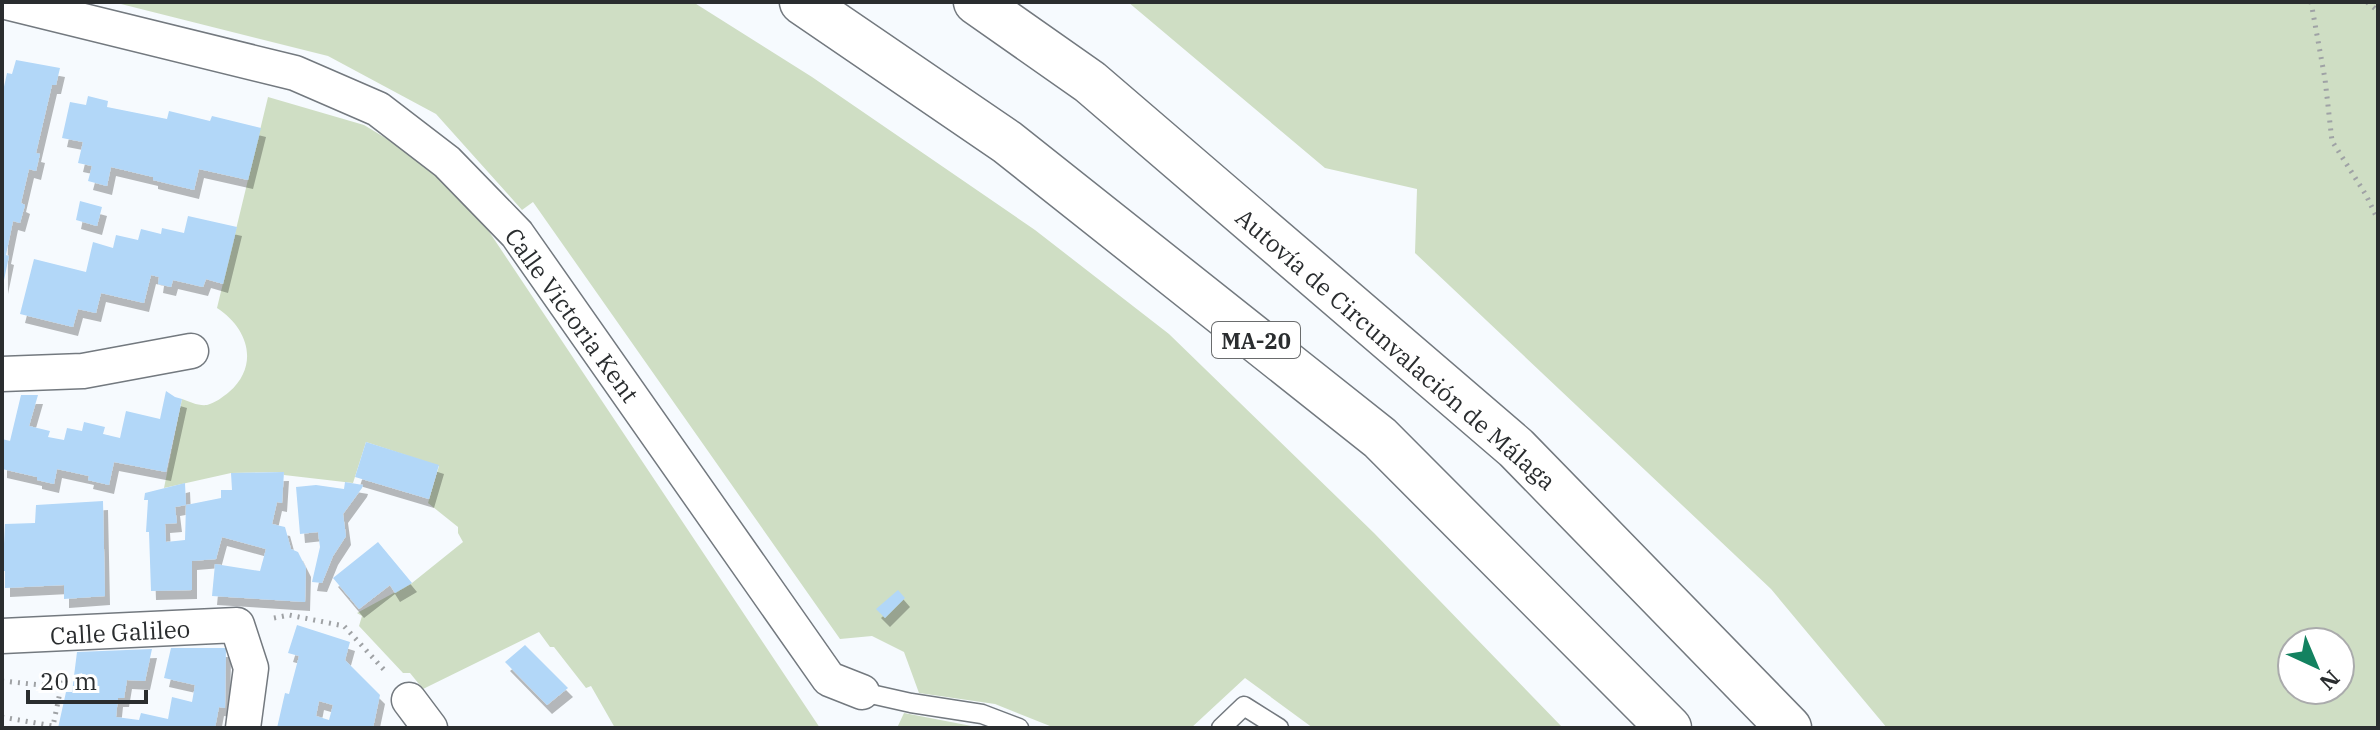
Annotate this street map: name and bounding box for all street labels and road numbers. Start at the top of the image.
street label: Autovía de Circunvalación de Málaga [1229,201,1563,497]
street label: Calle Victoria Kent [498,221,646,409]
road number: MA-20 [1212,322,1300,358]
street label: Calle Galileo [49,612,191,652]

